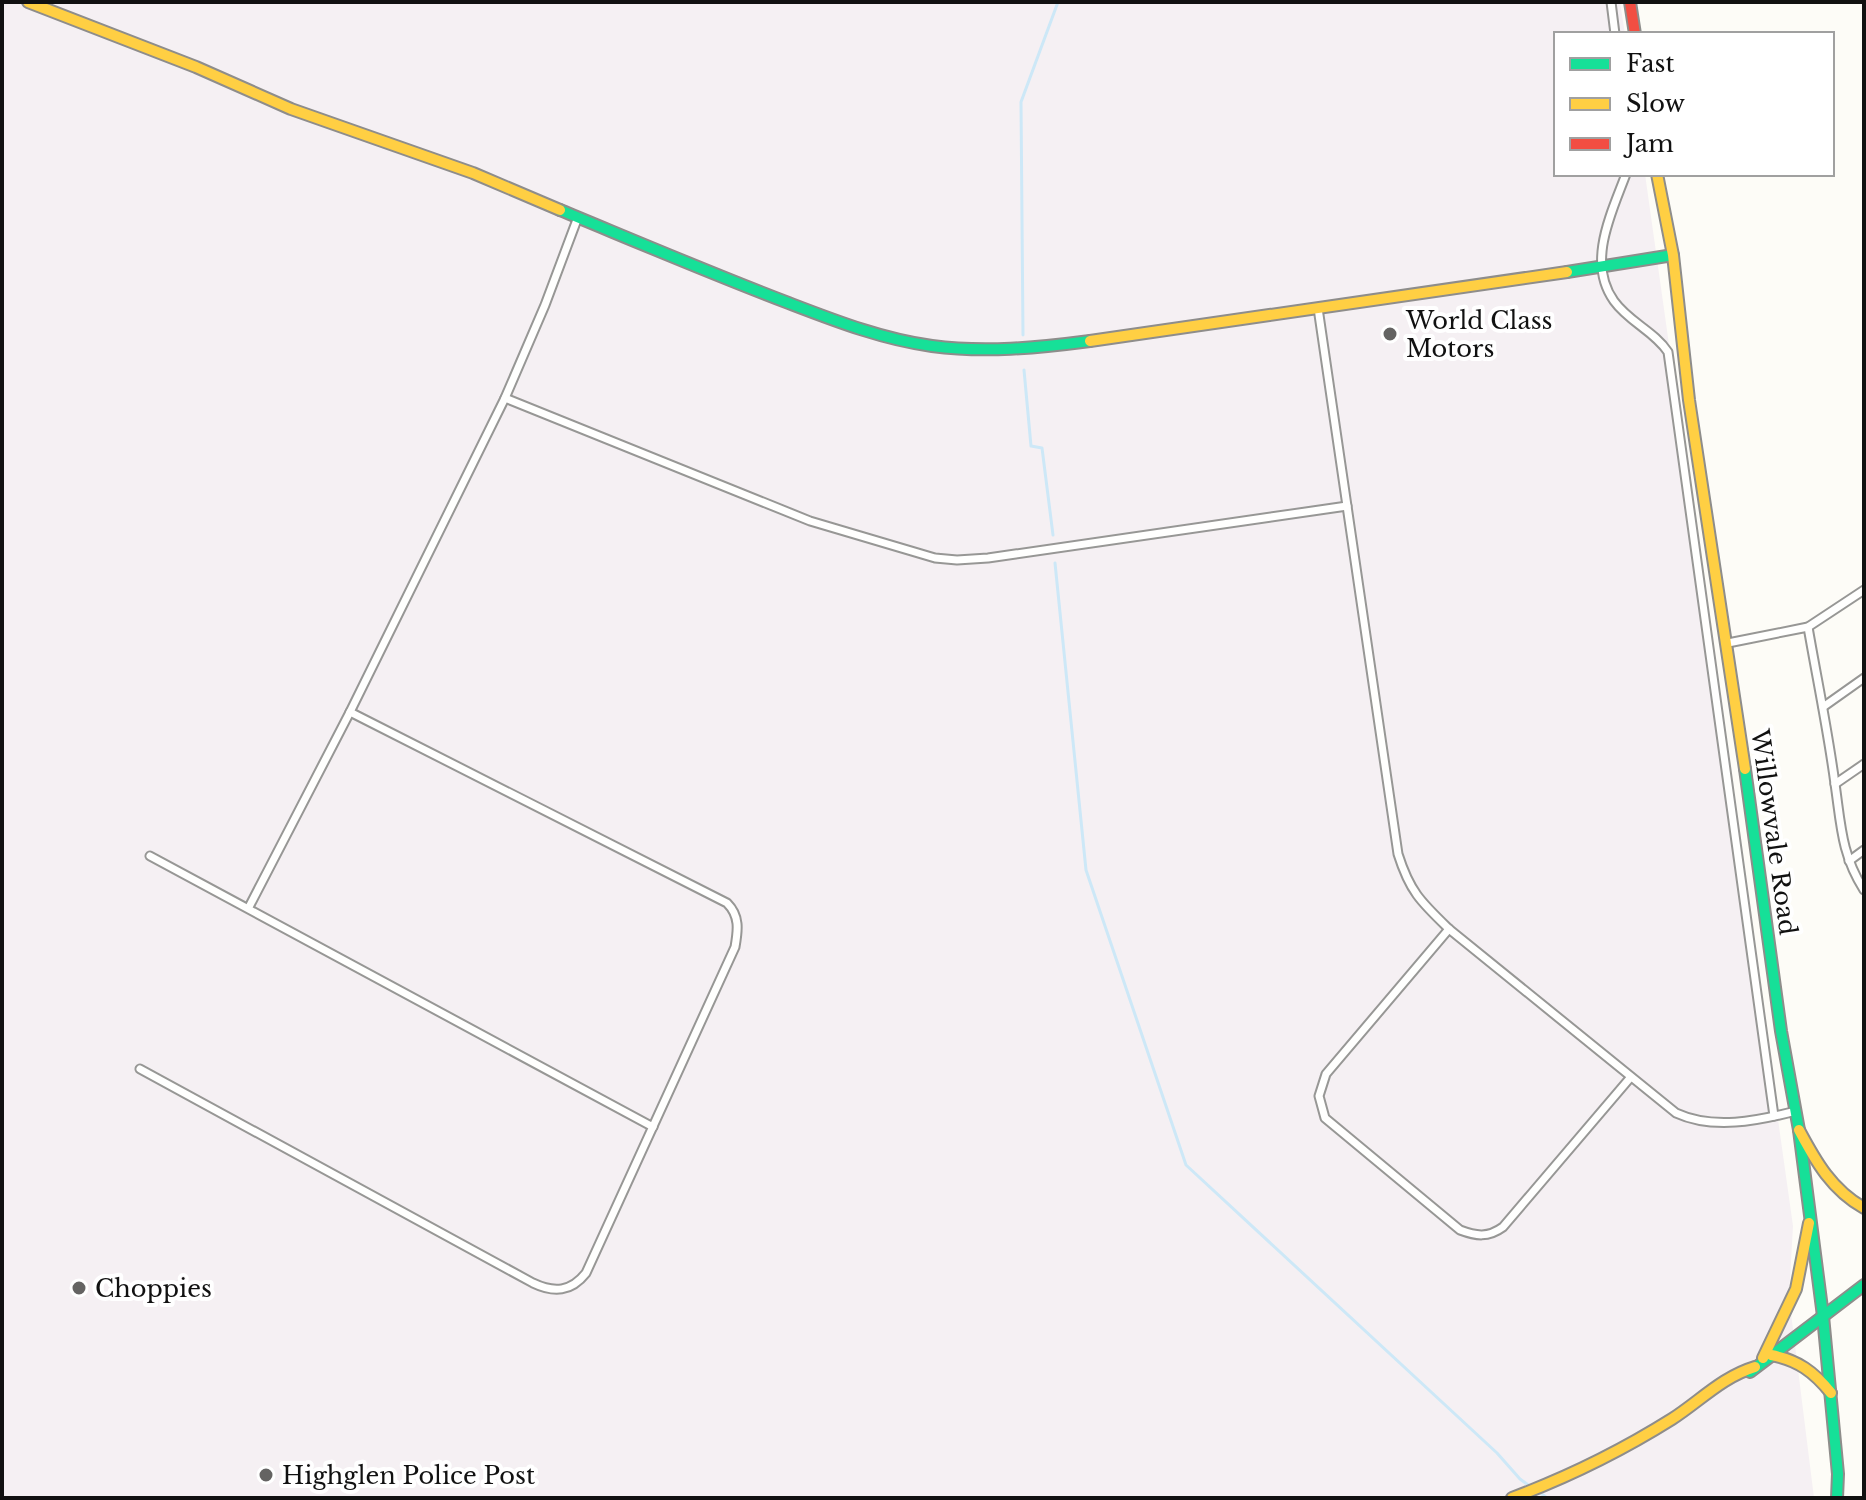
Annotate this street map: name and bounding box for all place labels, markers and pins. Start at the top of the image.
place label: World Class Motors [1405,306,1553,363]
marker: World Class Motors [1381,325,1399,343]
place label: Choppies [95,1274,212,1303]
marker: Choppies [70,1279,88,1297]
place label: Highglen Police Post [282,1461,535,1490]
marker: Highglen Police Post [257,1466,275,1484]

